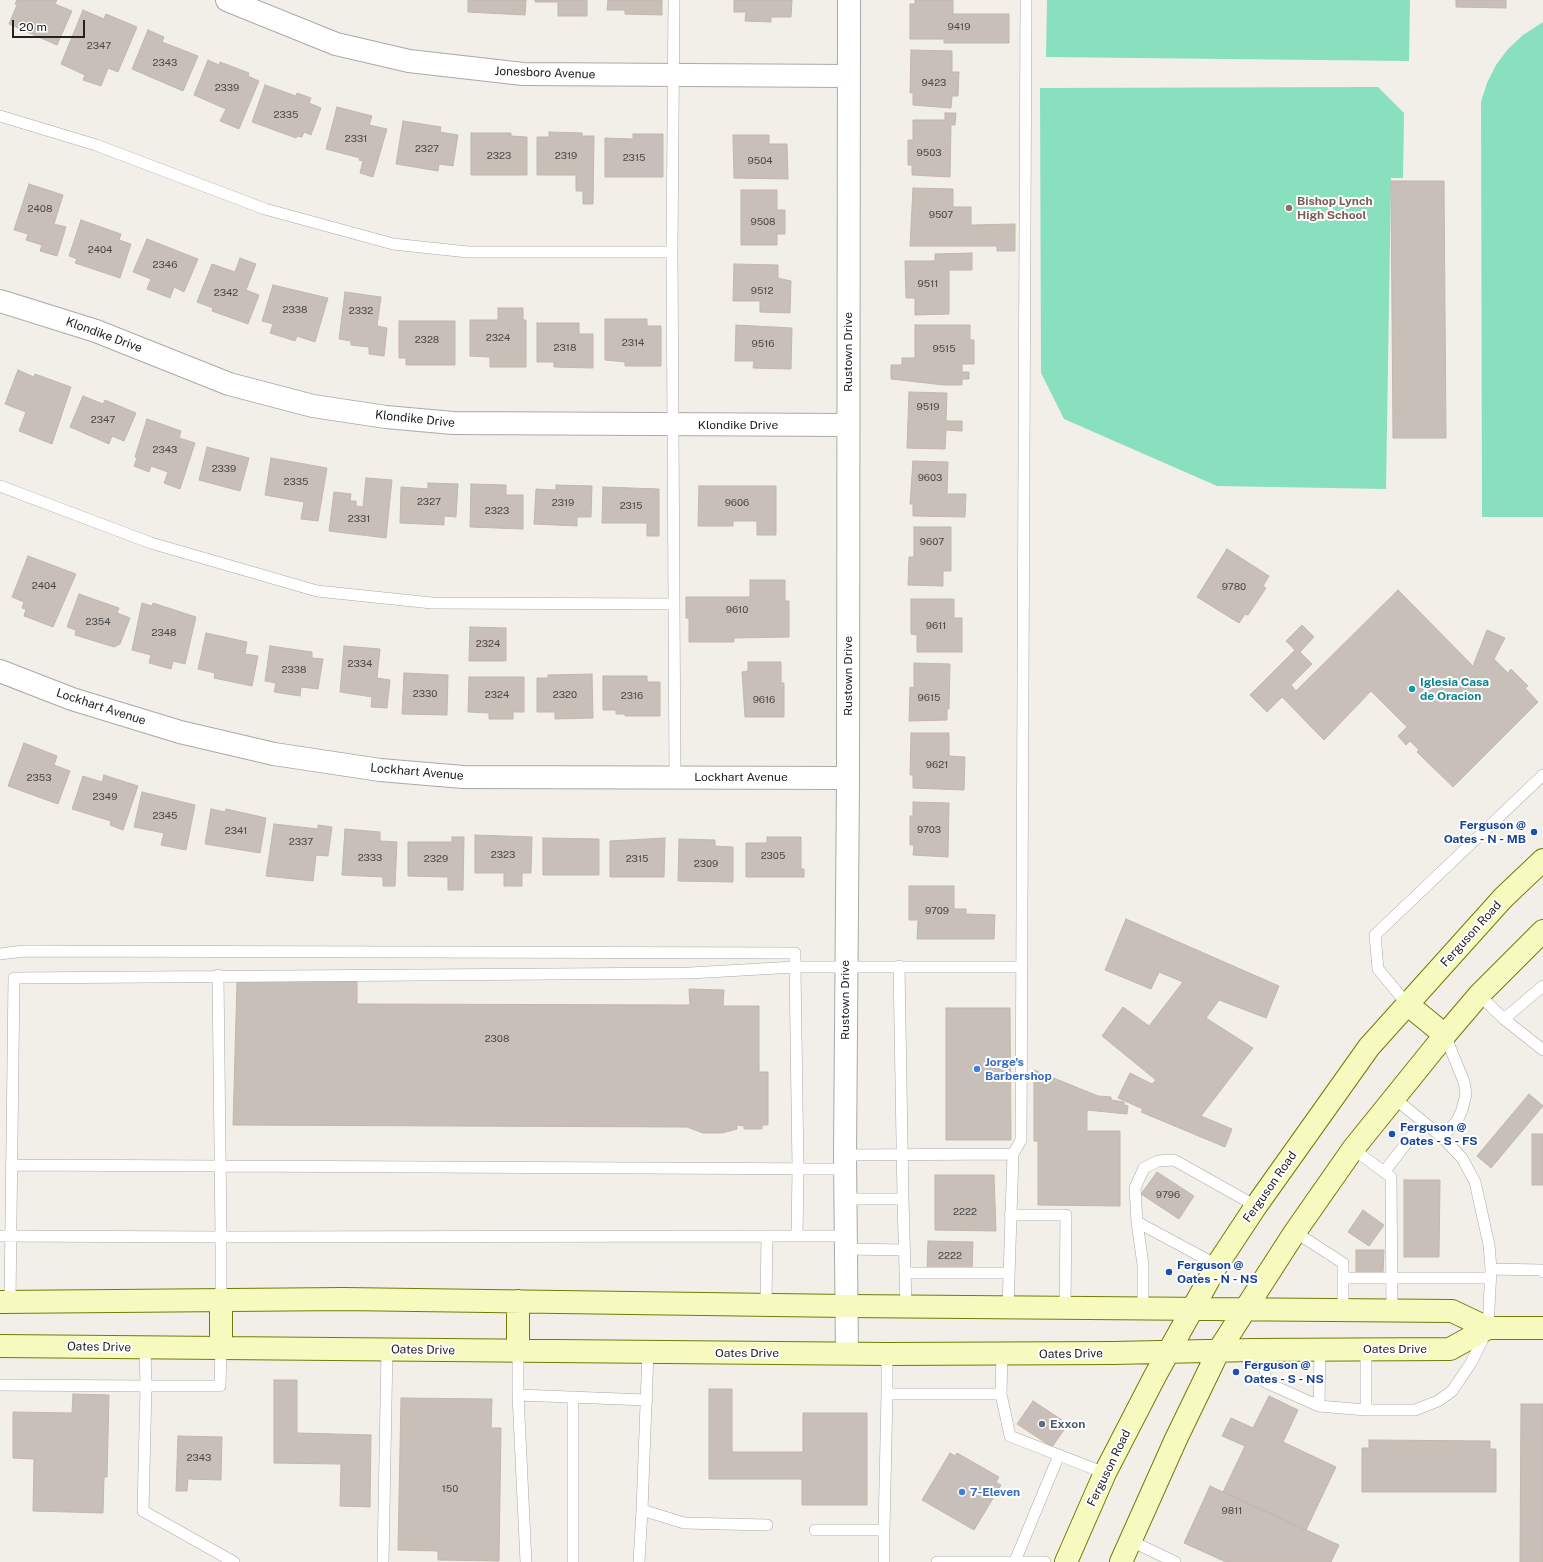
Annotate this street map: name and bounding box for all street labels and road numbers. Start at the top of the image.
street label: Jonesboro Avenue [494,64,596,82]
street label: Rustown Drive [841,312,855,392]
street label: Klondike Drive [64,314,144,356]
street label: Klondike Drive [374,408,456,430]
street label: Klondike Drive [698,418,778,432]
street label: Rustown Drive [841,636,855,716]
street label: Lockhart Avenue [54,686,148,728]
street label: Lockhart Avenue [370,761,464,783]
street label: Lockhart Avenue [694,770,788,784]
street label: Ferguson Road [1438,898,1504,970]
street label: Rustown Drive [838,960,852,1040]
street label: Ferguson Road [1240,1149,1300,1225]
street label: Oates Drive [67,1339,131,1355]
street label: Oates Drive [391,1342,455,1358]
street label: Oates Drive [1363,1342,1427,1356]
street label: Oates Drive [715,1346,779,1360]
street label: Oates Drive [1039,1346,1103,1362]
street label: Ferguson Road [1084,1427,1134,1509]

